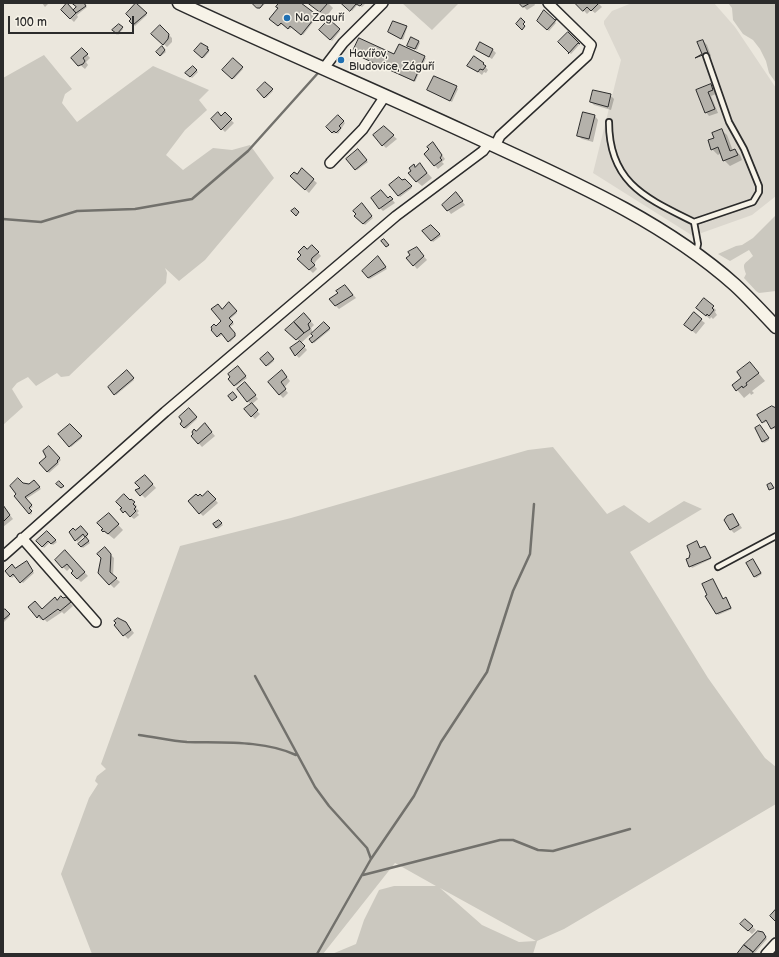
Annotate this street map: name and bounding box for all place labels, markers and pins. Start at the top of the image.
place label: Na Zaguří [295,11,344,25]
marker: Na Zaguří [282,13,292,23]
place label: Havířov, Bludovice, Záguří [349,47,434,73]
marker: Havířov, Bludovice, Záguří [336,55,346,65]

